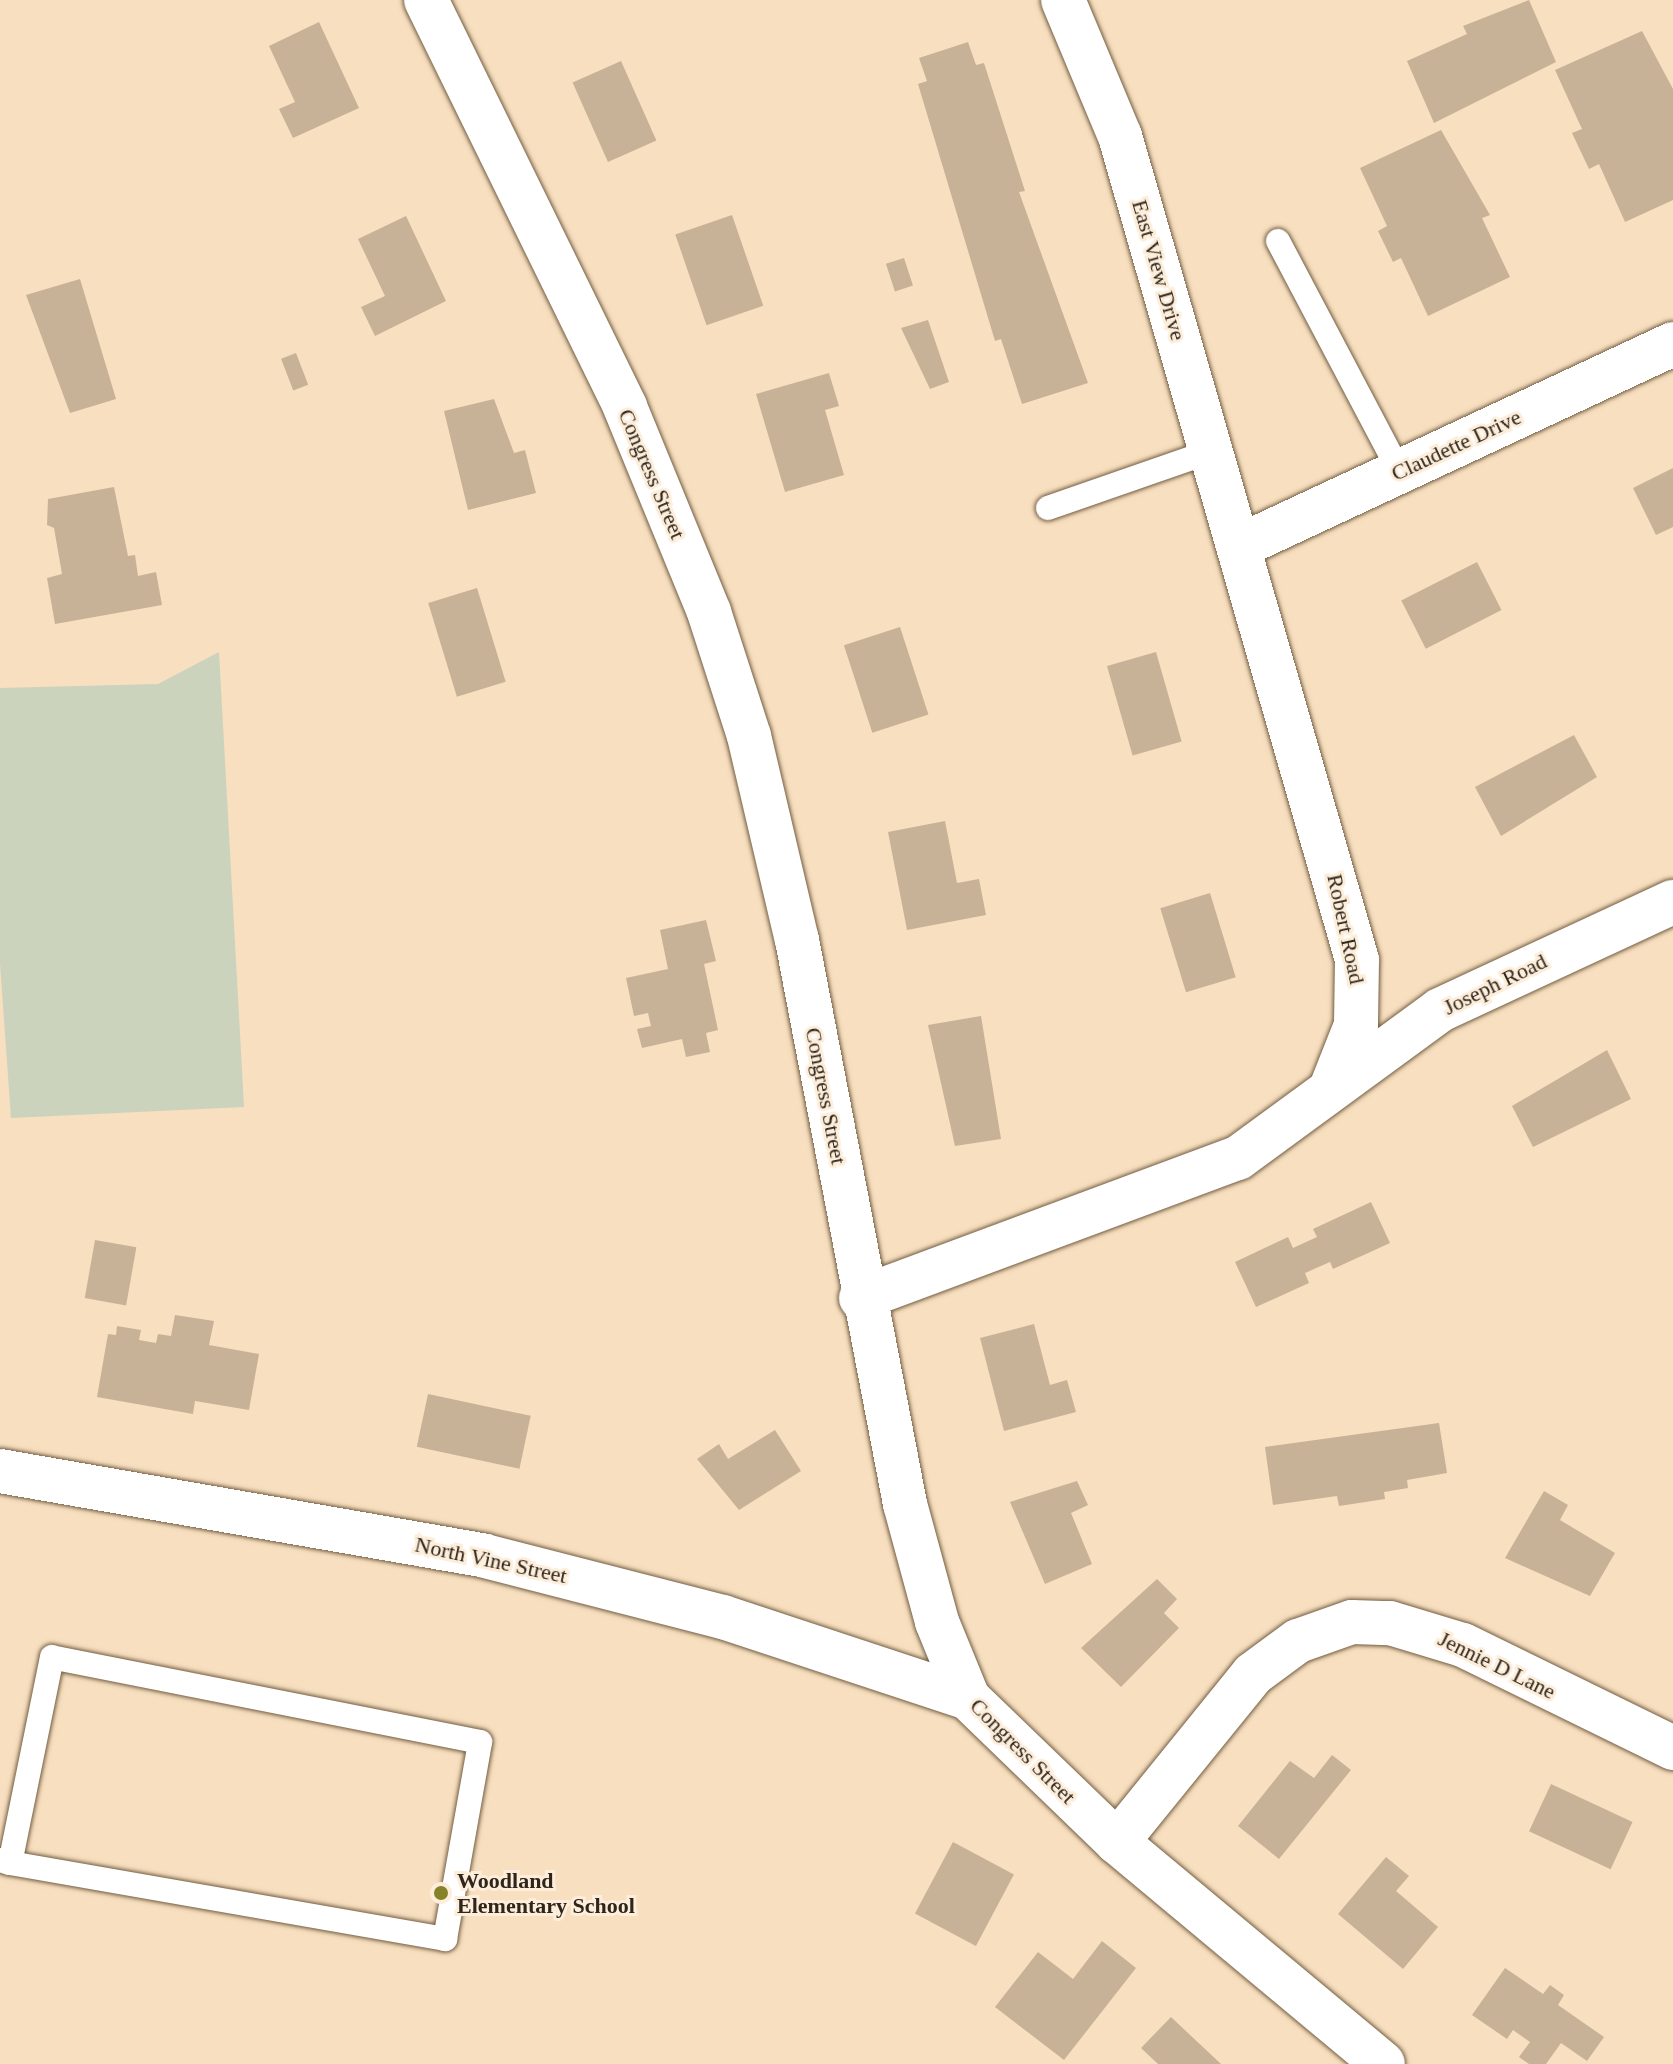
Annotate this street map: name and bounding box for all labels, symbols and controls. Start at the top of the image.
street label: East View Drive [1126,197,1192,343]
street label: Claudette Drive [1387,403,1525,487]
street label: Congress Street [613,405,691,543]
street label: Robert Road [1321,872,1371,986]
street label: Joseph Road [1439,948,1551,1020]
street label: Congress Street [800,1025,852,1167]
street label: North Vine Street [412,1531,570,1589]
street label: Jennie D Lane [1434,1625,1560,1705]
street label: Congress Street [965,1693,1081,1809]
place label: Woodland Elementary School [457,1867,635,1918]
marker: Woodland Elementary School [432,1884,450,1902]

